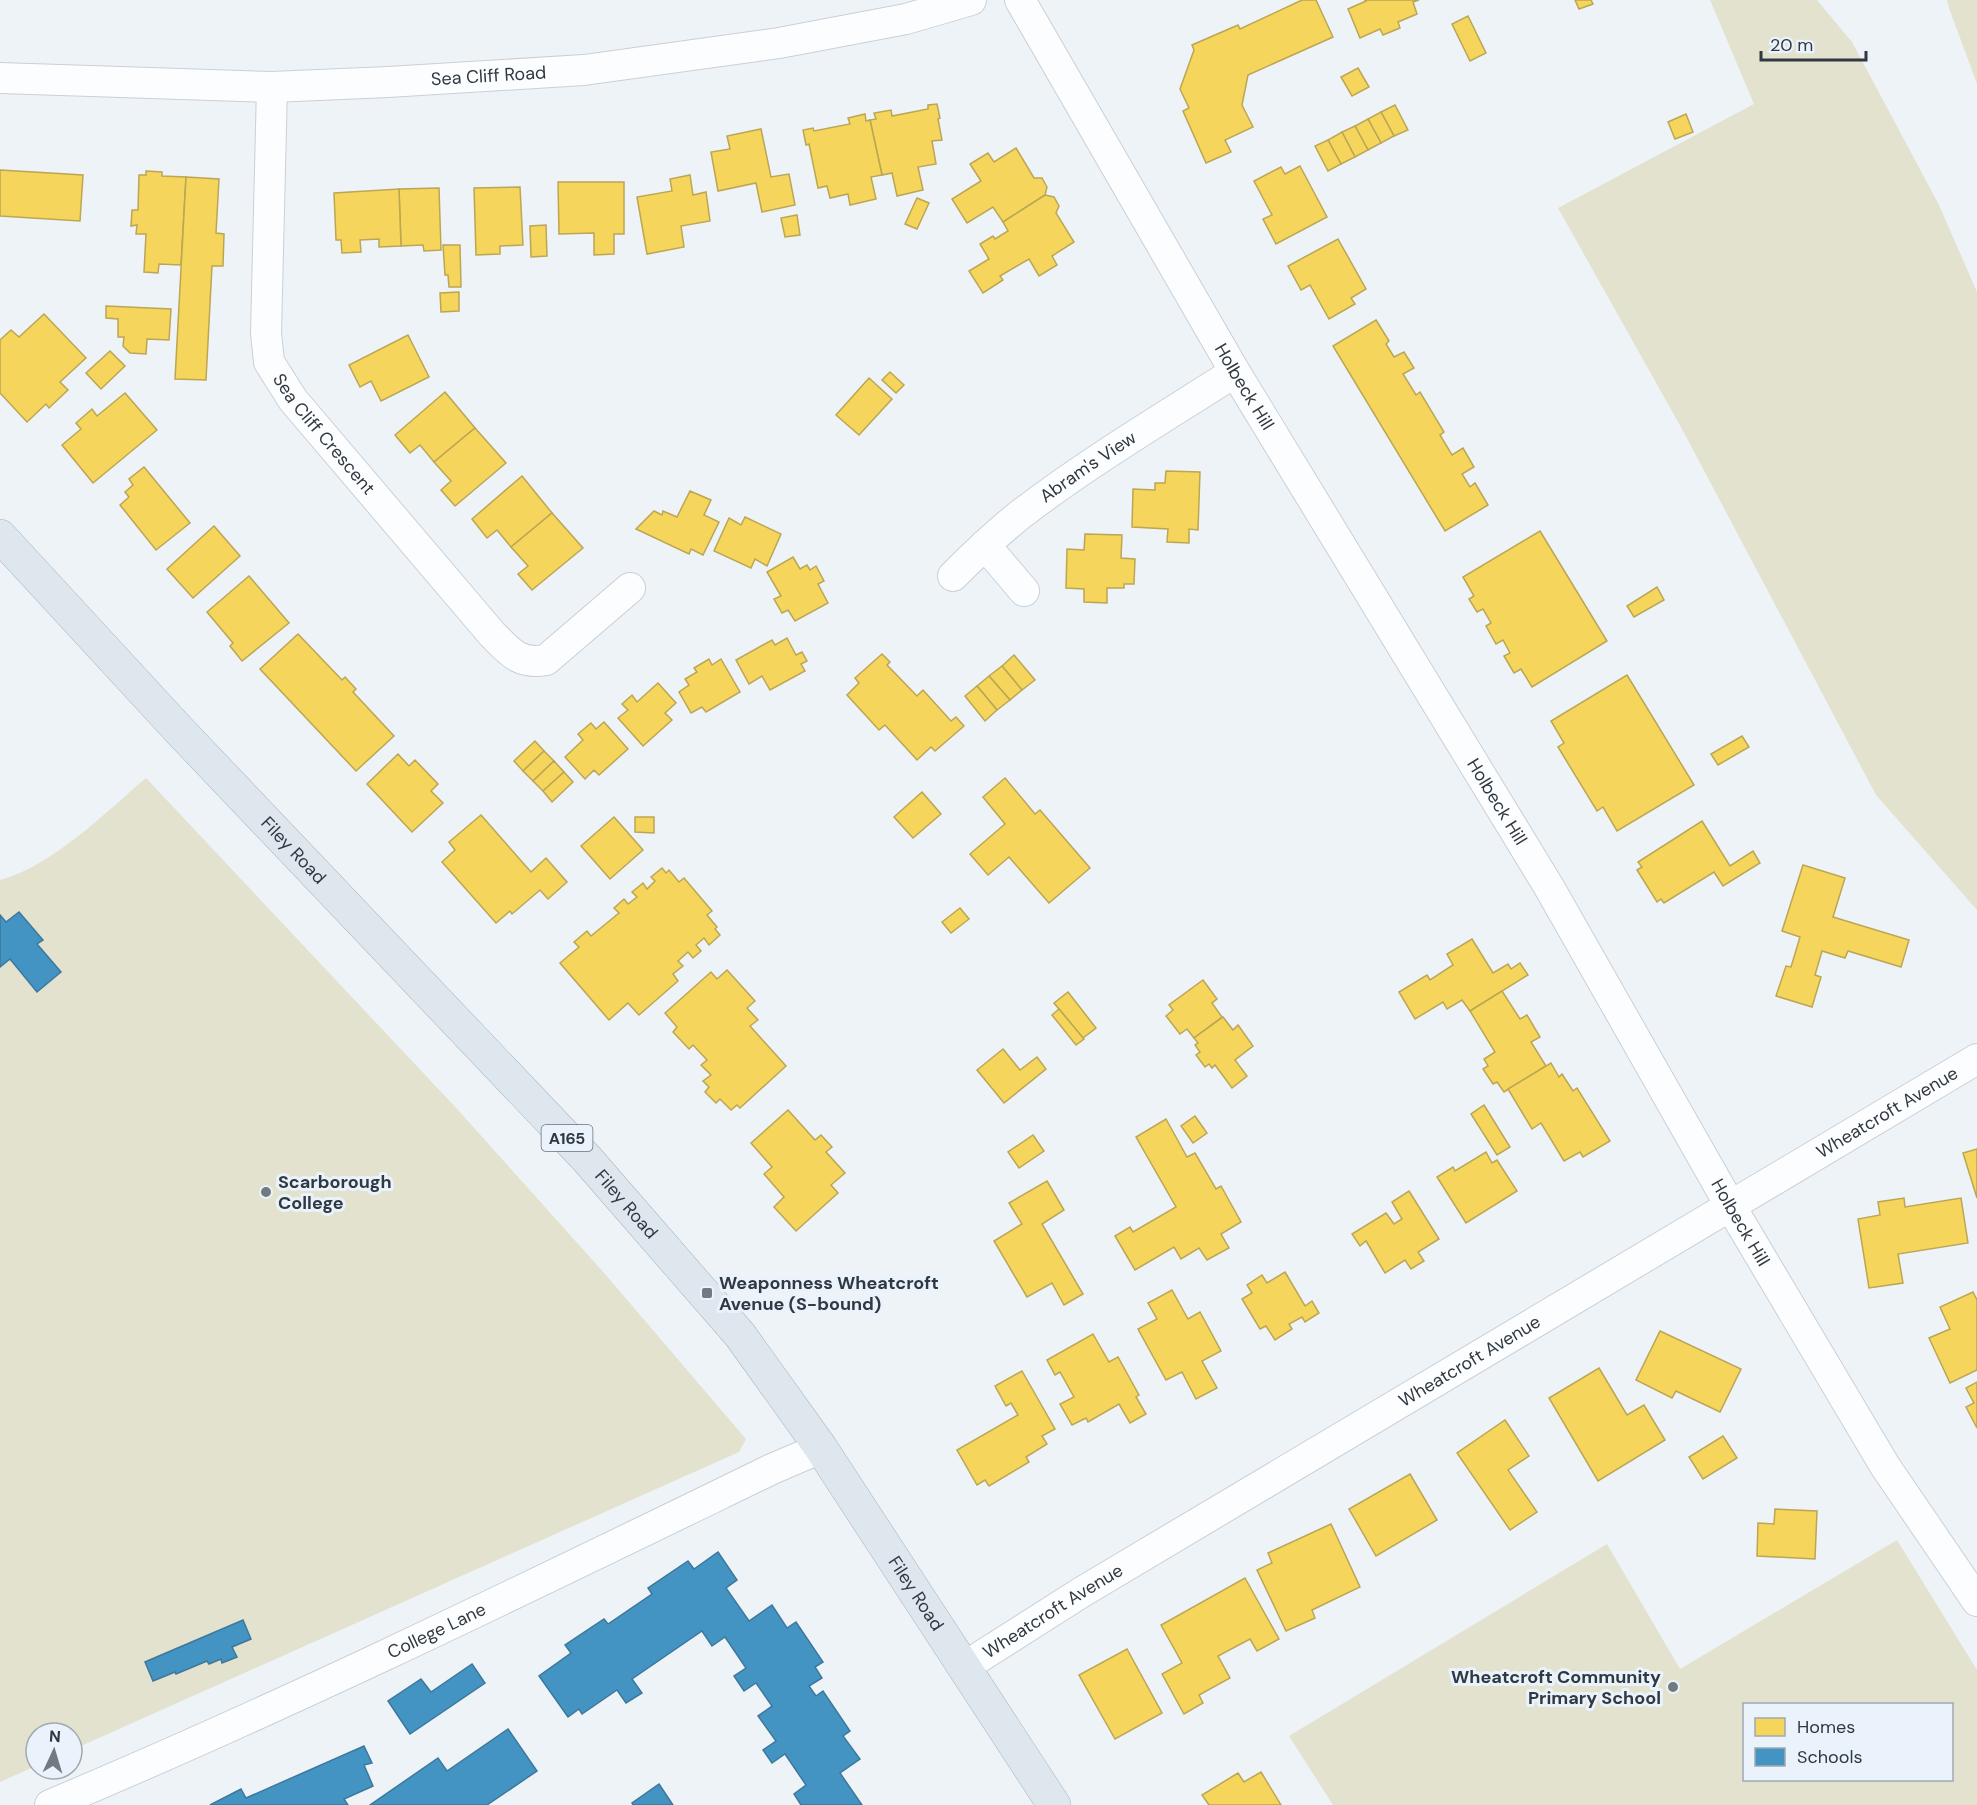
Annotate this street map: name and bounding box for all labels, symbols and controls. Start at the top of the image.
scale bar [1761,24,1866,62]
text: 20 m [1770,33,1813,57]
street label: Sea Cliff Road [430,60,547,91]
street label: Holbeck Hill [1209,339,1280,435]
street label: Sea Cliff Crescent [267,369,380,500]
street label: Abram's View [1035,426,1141,508]
street label: Holbeck Hill [1461,754,1533,850]
street label: Filey Road [256,811,331,889]
street label: Wheatcroft Avenue [1812,1061,1962,1164]
road number: A165 [542,1125,592,1151]
street label: Filey Road [590,1164,663,1244]
place label: Scarborough College [278,1170,392,1215]
street label: Holbeck Hill [1705,1174,1775,1270]
marker: Scarborough College [259,1185,273,1199]
place label: Weaponness Wheatcroft Avenue (S-bound) [719,1271,939,1316]
marker: Weaponness Wheatcroft Avenue (S-bound) [700,1286,714,1300]
street label: Wheatcroft Avenue [1394,1310,1545,1413]
street label: Filey Road [883,1552,949,1635]
street label: Wheatcroft Avenue [978,1558,1127,1664]
street label: College Lane [383,1597,490,1664]
place label: Wheatcroft Community Primary School [1451,1665,1661,1710]
marker: Wheatcroft Community Primary School [1666,1680,1680,1694]
legend [1743,1703,1953,1781]
text: Homes [1797,1715,1855,1739]
north arrow [24,1721,84,1781]
text: N [48,1726,62,1747]
text: Schools [1797,1745,1862,1769]

